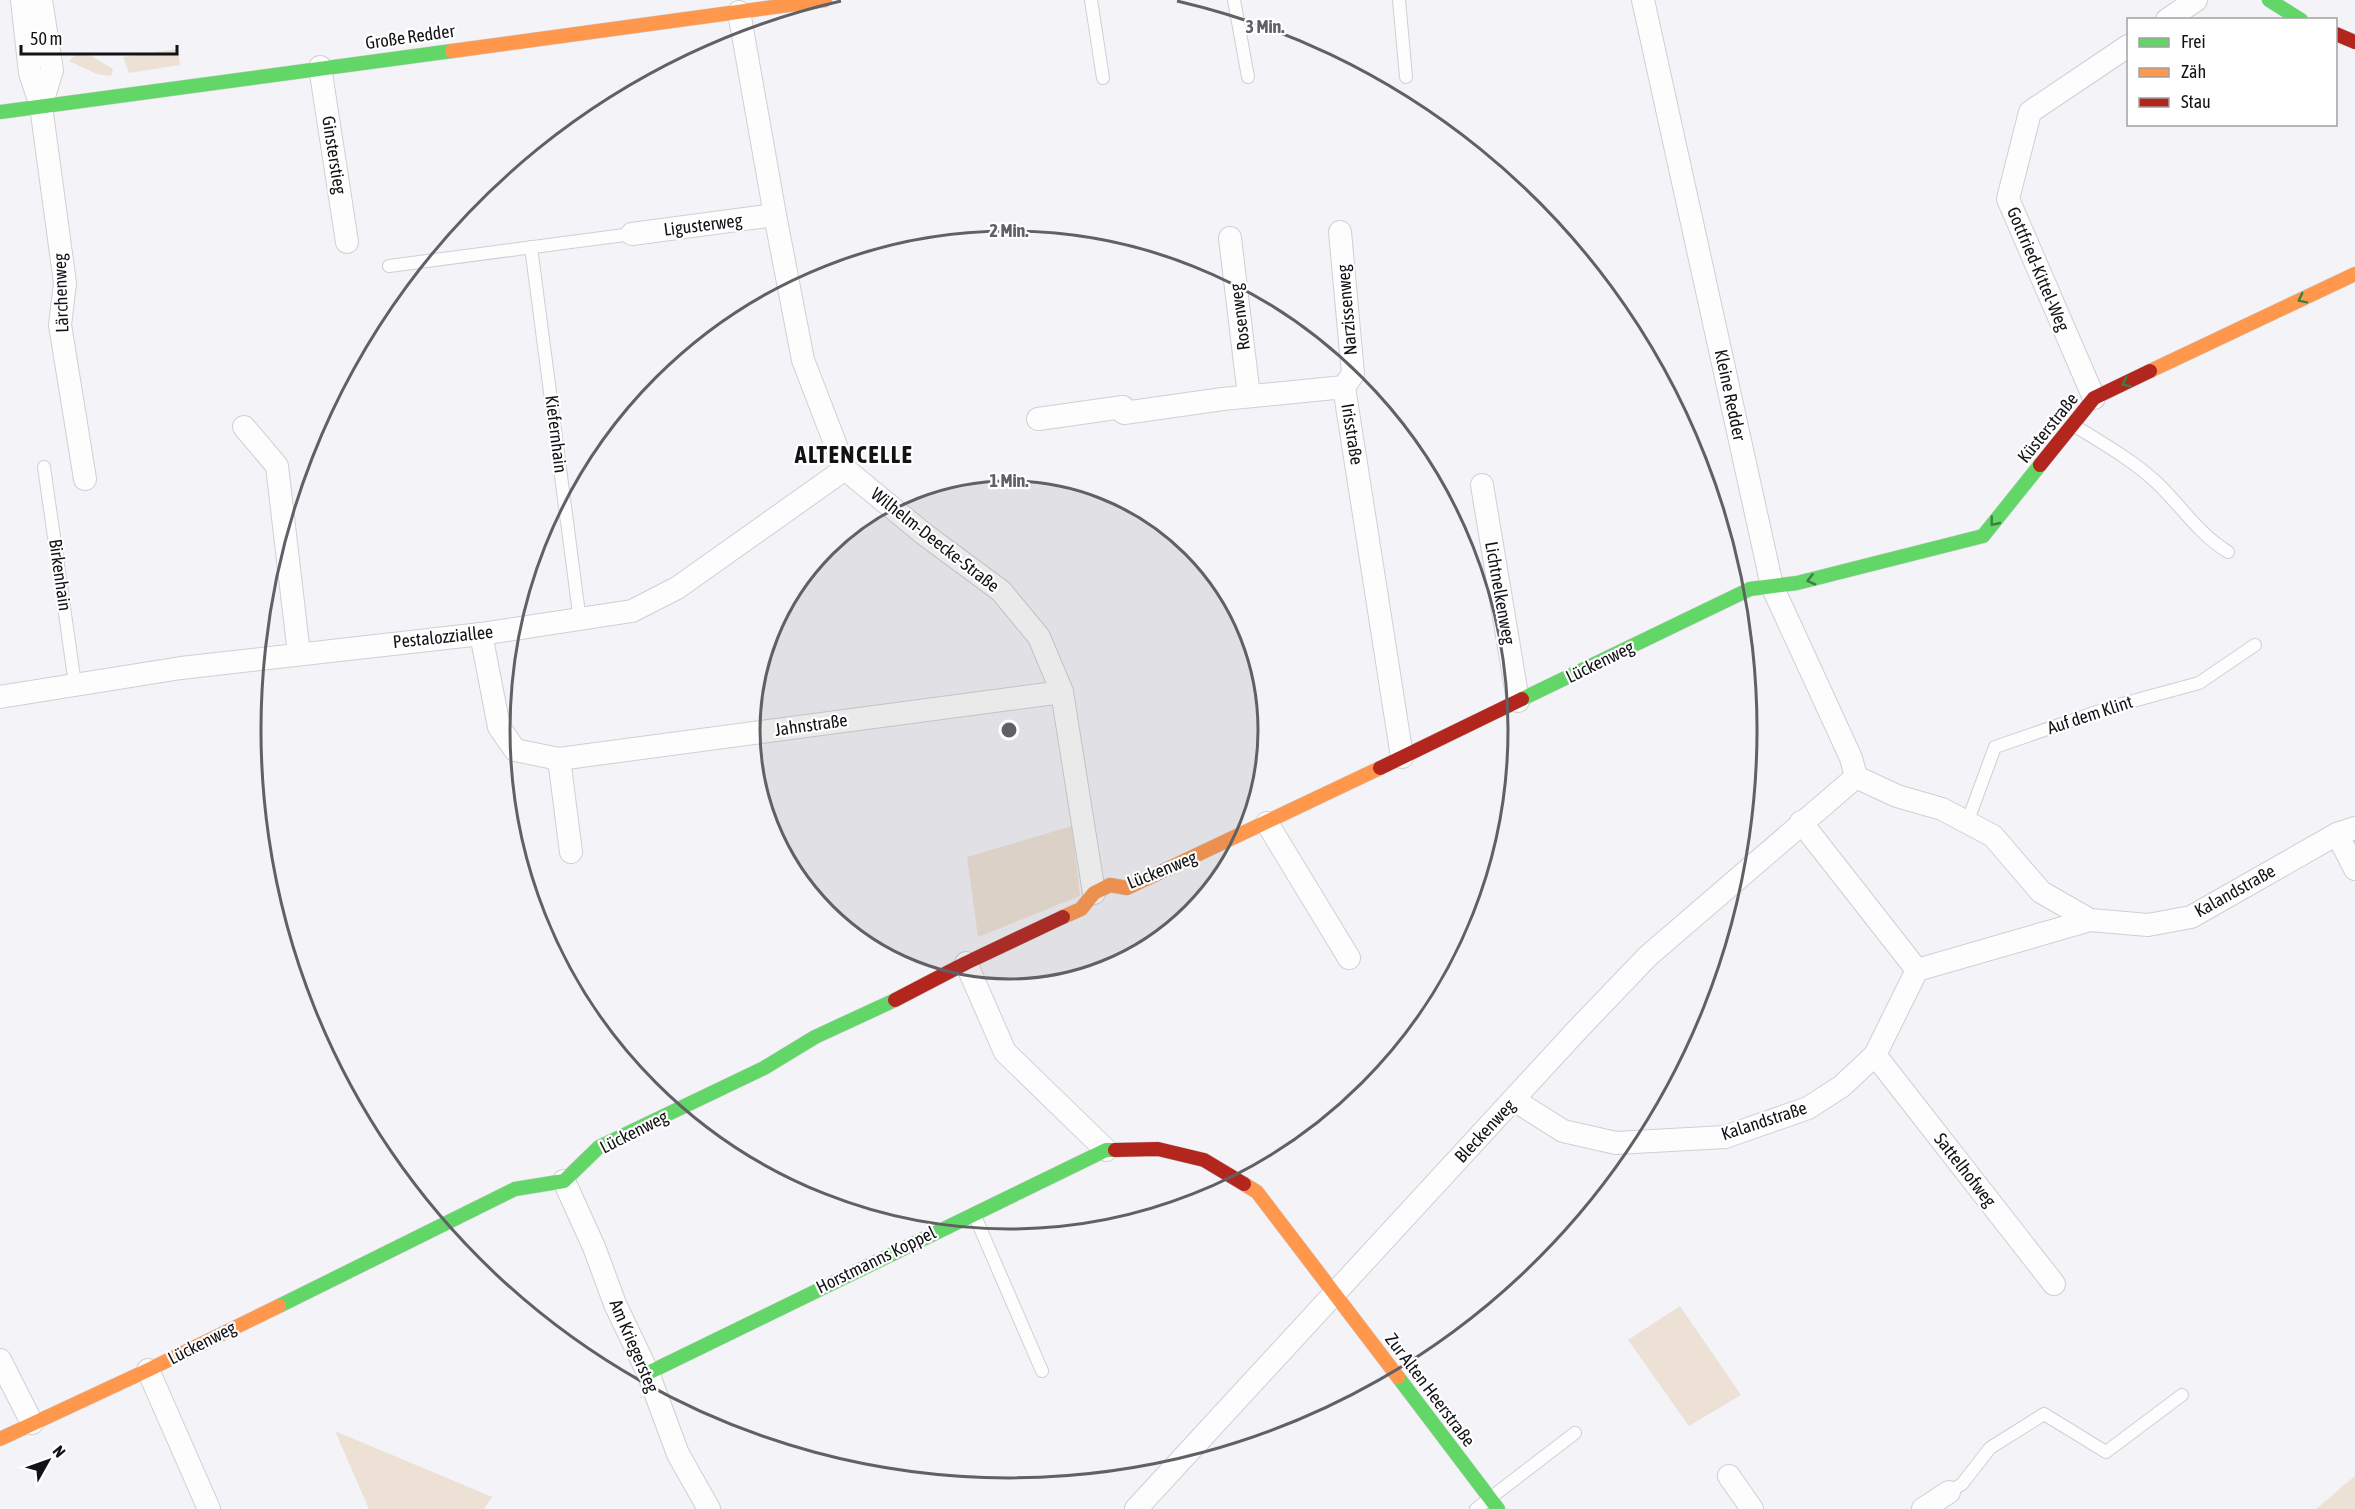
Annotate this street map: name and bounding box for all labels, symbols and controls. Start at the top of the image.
text: 3 Min. [1245,16,1285,37]
scale bar [21,18,177,56]
legend [2127,18,2337,126]
street label: Große Redder [364,20,457,53]
text: 50 m [30,28,62,49]
text: Frei [2181,31,2206,52]
text: Zäh [2181,61,2206,82]
text: Stau [2181,91,2211,112]
street label: Ginsterstieg [318,114,351,196]
street label: Gottfried-Kittel-Weg [2003,204,2074,334]
street label: Ligusterweg [663,209,744,240]
text: 2 Min. [989,220,1029,241]
street label: Lärchenweg [49,253,72,333]
street label: Narzissenweg [1332,264,1361,356]
street label: Rosenweg [1225,282,1254,352]
one-way arrow [2298,291,2309,303]
street label: Kleine Redder [1711,347,1751,443]
one-way arrow [2122,376,2133,387]
street label: Küsterstraße [2013,389,2082,467]
street label: Kiefernhain [541,394,572,474]
street label: Irisstraße [1337,402,1368,466]
district label: ALTENCELLE [794,441,913,468]
text: 1 Min. [989,470,1029,491]
street label: Wilhelm-Deecke-Straße [867,483,1004,596]
one-way arrow [1990,515,2001,526]
street label: Birkenhain [45,538,76,612]
street label: Lichtnelkenweg [1481,540,1520,646]
one-way arrow [1806,572,1816,585]
street label: Pestalozziallee [392,621,494,652]
street label: Lückenweg [1562,636,1638,687]
street label: Auf dem Klint [2044,691,2135,738]
street label: Jahnstraße [773,709,849,740]
centre of rings [999,720,1019,740]
street label: Lückenweg [1124,846,1200,893]
street label: Kalandstraße [2191,860,2279,921]
street label: Bleckenweg [1450,1094,1519,1167]
street label: Kalandstraße [1718,1097,1809,1144]
street label: Lückenweg [596,1105,671,1158]
street label: Sattelhofweg [1930,1129,2001,1211]
street label: Horstmanns Koppel [813,1221,939,1298]
street label: Am Kriegersteg [605,1296,664,1396]
street label: Lückenweg [164,1316,239,1369]
street label: Zur Alten Heerstraße [1381,1329,1480,1450]
north arrow [18,1431,78,1491]
text: N [50,1442,69,1461]

